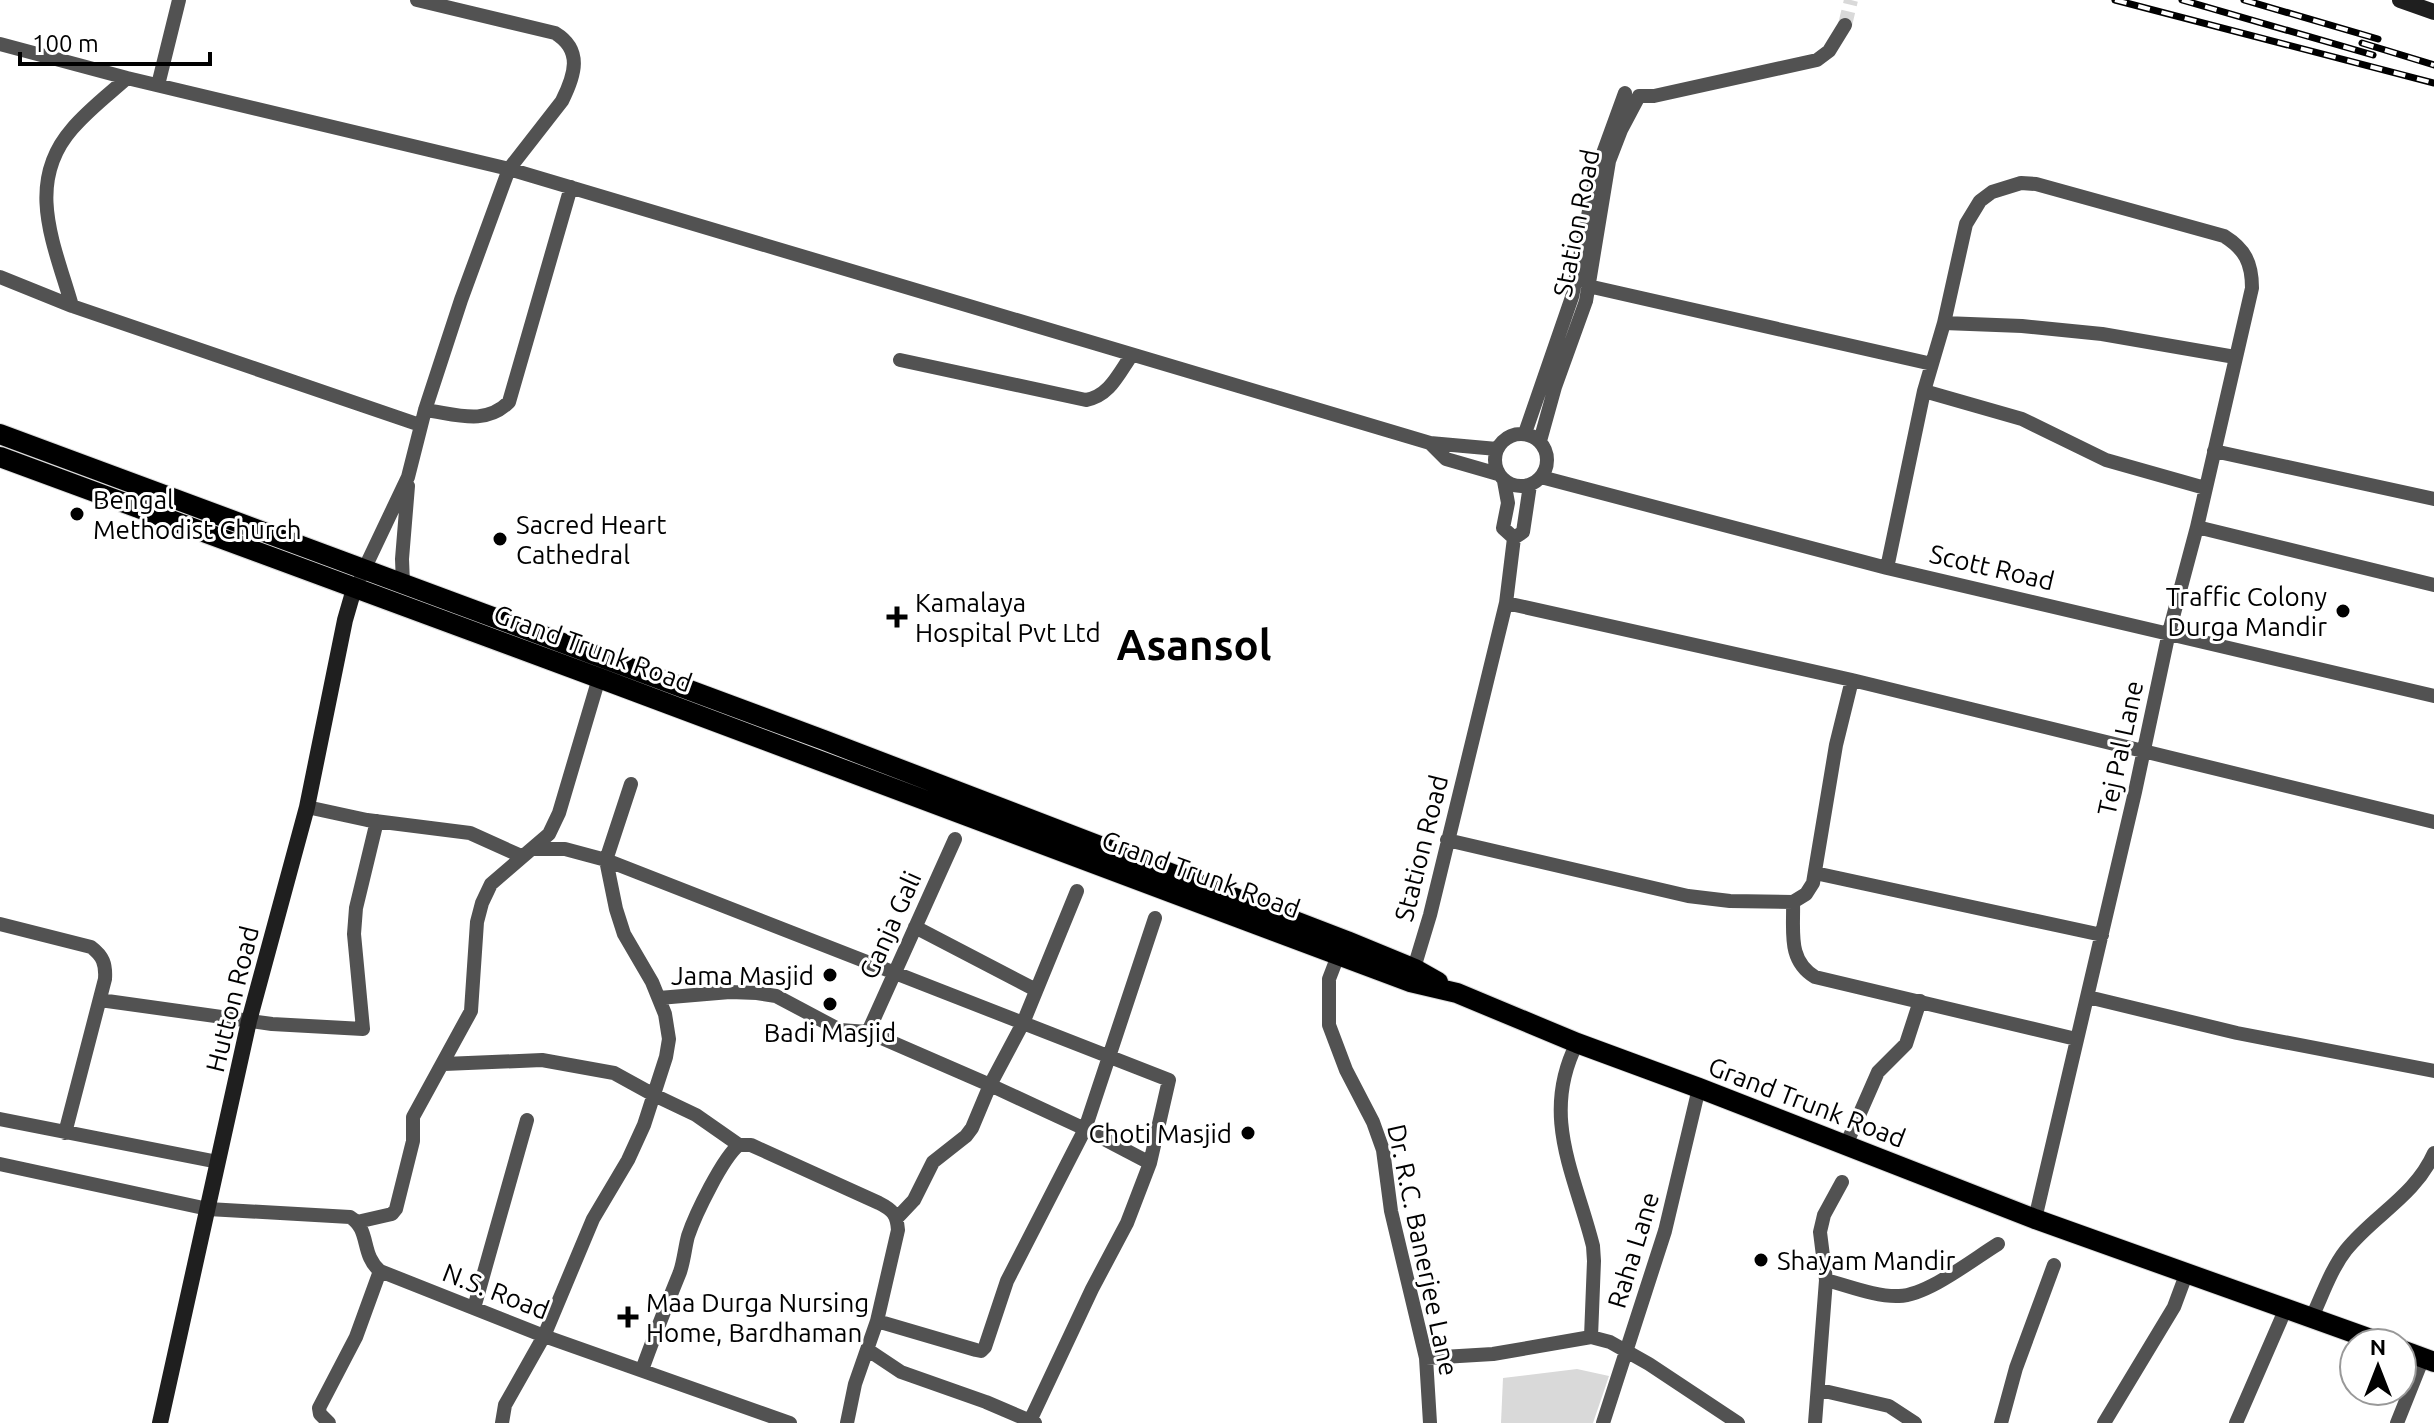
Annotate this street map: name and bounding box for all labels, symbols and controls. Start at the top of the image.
scale bar [20,16,210,66]
text: 100 m [32,30,99,57]
street label: Station Road [1547,147,1605,299]
place label: Bengal Methodist Church [93,485,302,544]
marker: Bengal Methodist Church [68,505,86,523]
place label: Sacred Heart Cathedral [516,510,666,569]
marker: Sacred Heart Cathedral [491,530,509,548]
street label: Scott Road [1927,539,2057,595]
place label: Traffic Colony Durga Mandir [2166,582,2327,641]
place label: Kamalaya Hospital Pvt Ltd [915,588,1101,647]
street label: Grand Trunk Road [490,599,696,697]
marker: Traffic Colony Durga Mandir [2334,602,2352,620]
marker: Kamalaya Hospital Pvt Ltd [886,606,908,628]
district label: Asansol [1116,621,1272,668]
street label: Tej Pal Lane [2092,678,2148,818]
street label: Station Road [1389,772,1453,924]
street label: Grand Trunk Road [1098,825,1304,923]
street label: Ganja Gali [853,867,927,983]
street label: Hutton Road [200,923,264,1075]
place label: Jama Masjid [671,961,814,990]
marker: Jama Masjid [821,966,839,984]
marker: Badi Masjid [821,995,839,1013]
place label: Badi Masjid [764,1018,896,1047]
street label: Grand Trunk Road [1704,1051,1910,1153]
place label: Choti Masjid [1088,1119,1232,1148]
street label: Dr. R.C. Banerjee Lane [1382,1122,1464,1378]
marker: Choti Masjid [1239,1124,1257,1142]
street label: Raha Lane [1602,1189,1664,1311]
place label: Shayam Mandir [1777,1246,1955,1275]
marker: Shayam Mandir [1752,1251,1770,1269]
street label: N.S. Road [439,1257,553,1325]
place label: Maa Durga Nursing Home, Bardhaman [646,1288,869,1347]
marker: Maa Durga Nursing Home, Bardhaman [617,1306,639,1328]
north arrow [2338,1327,2418,1407]
text: N [2370,1334,2386,1359]

